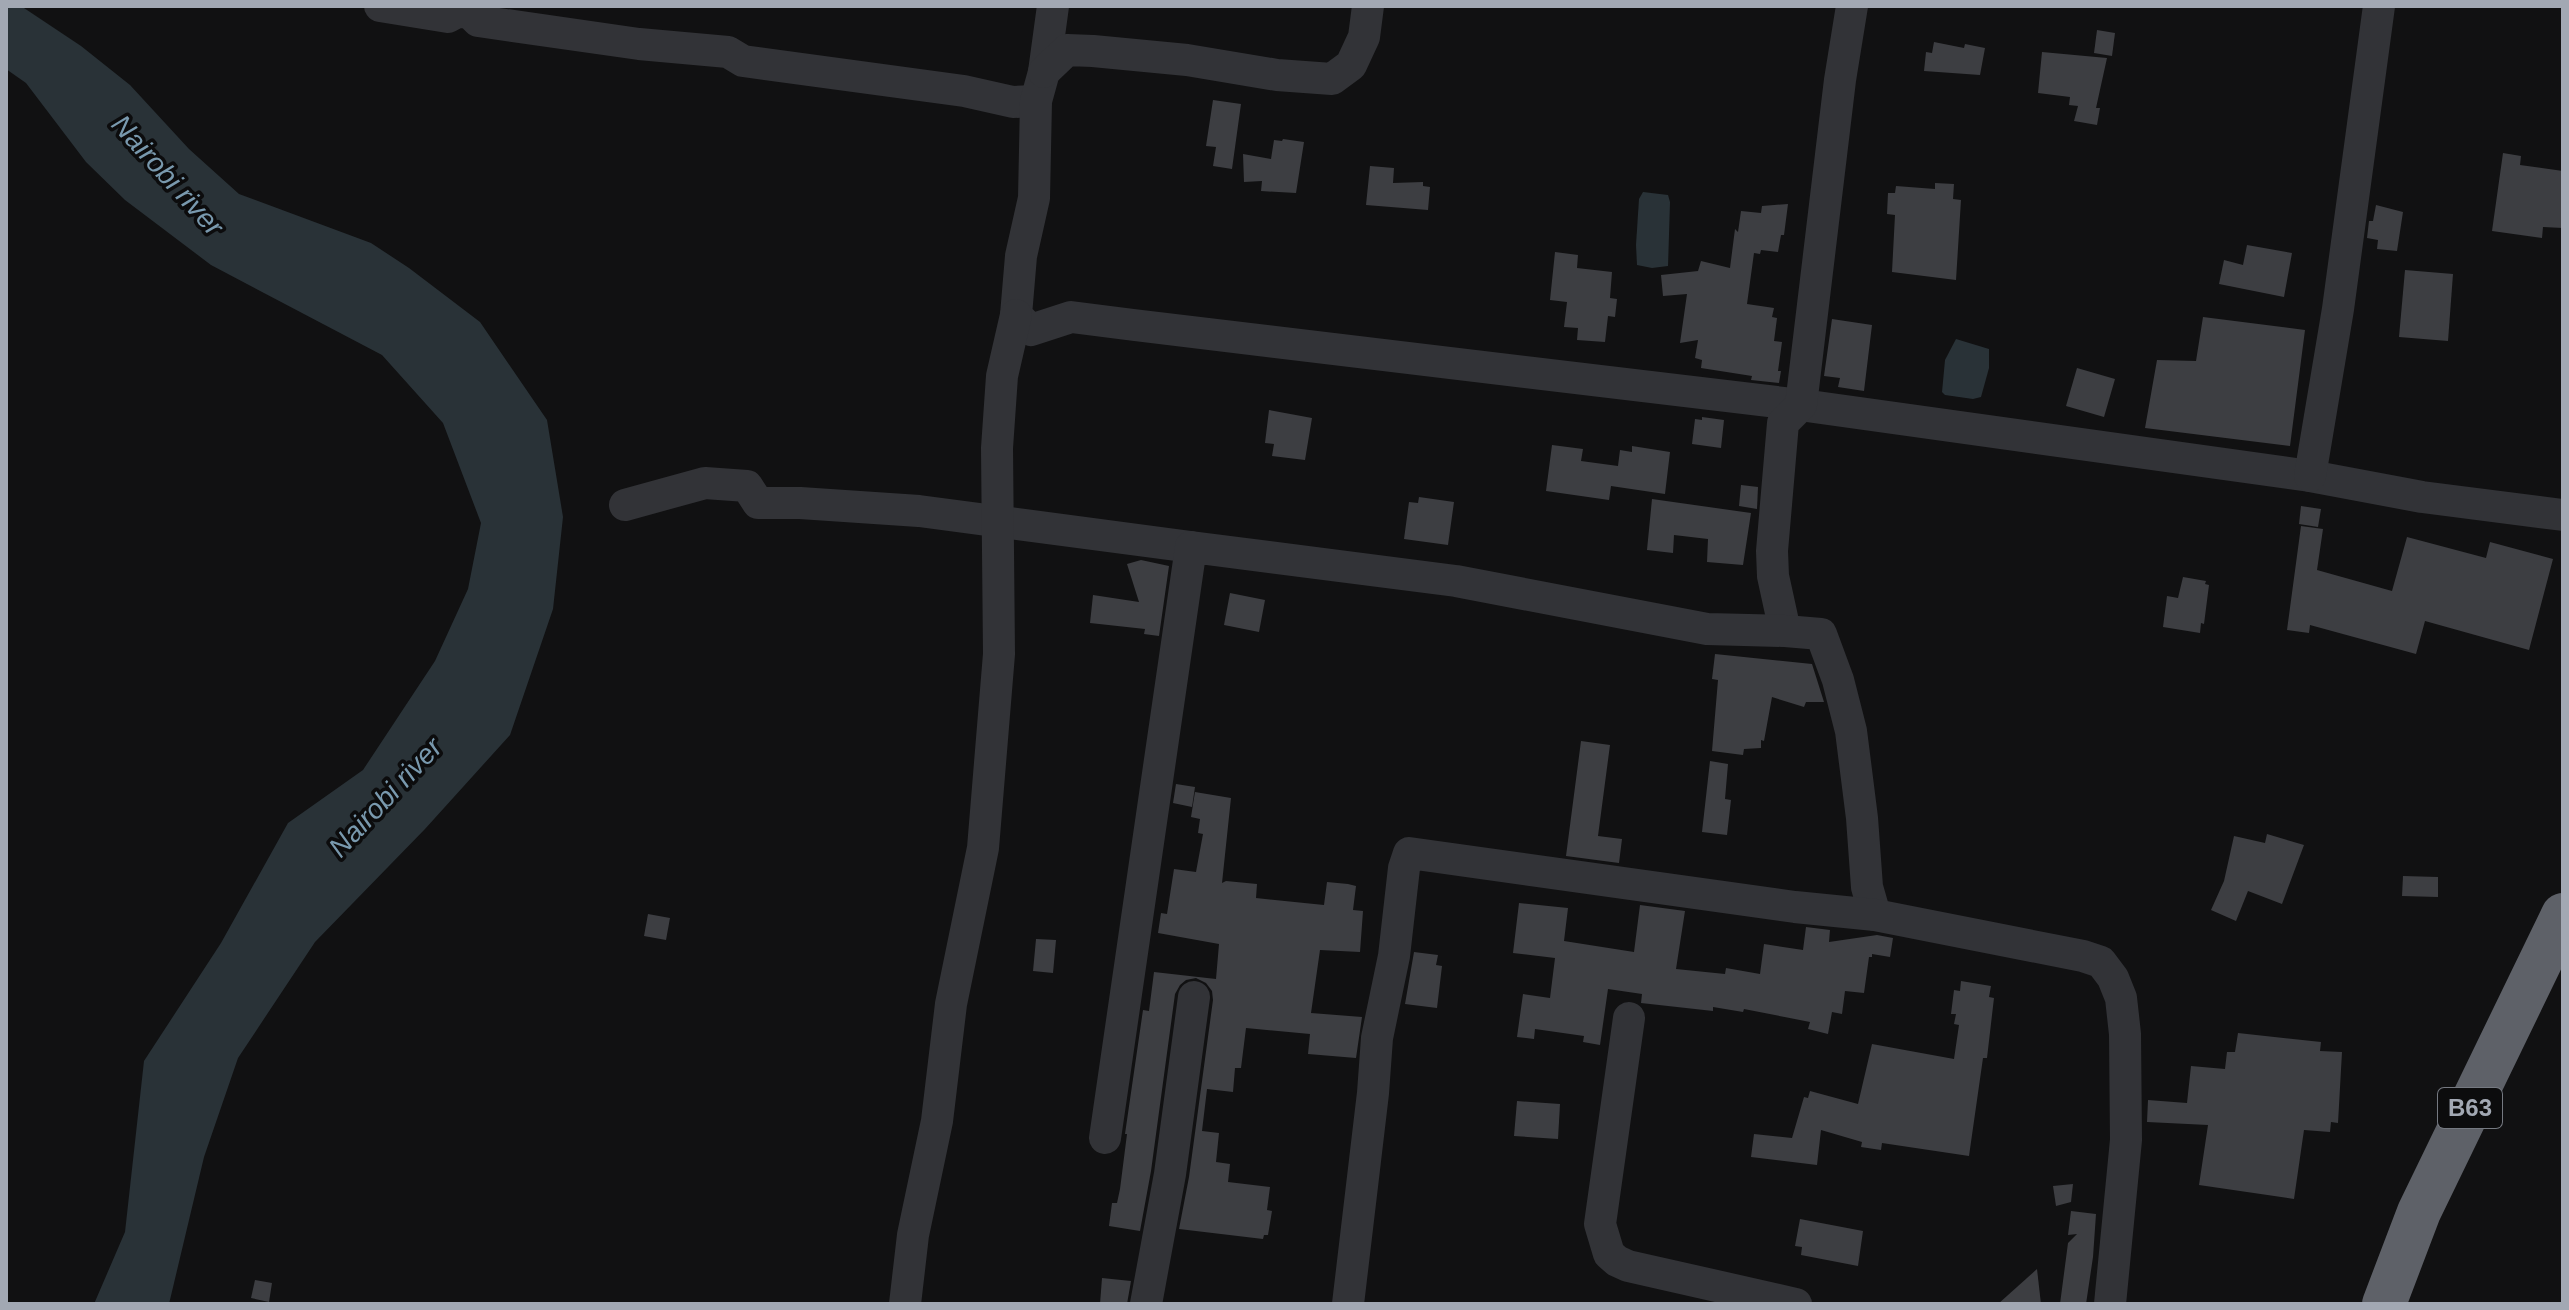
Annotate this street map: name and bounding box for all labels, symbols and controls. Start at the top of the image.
water label: Nairobi river [106,109,231,243]
water label: Nairobi river [323,730,449,863]
road number: B63 [2438,1088,2502,1128]

